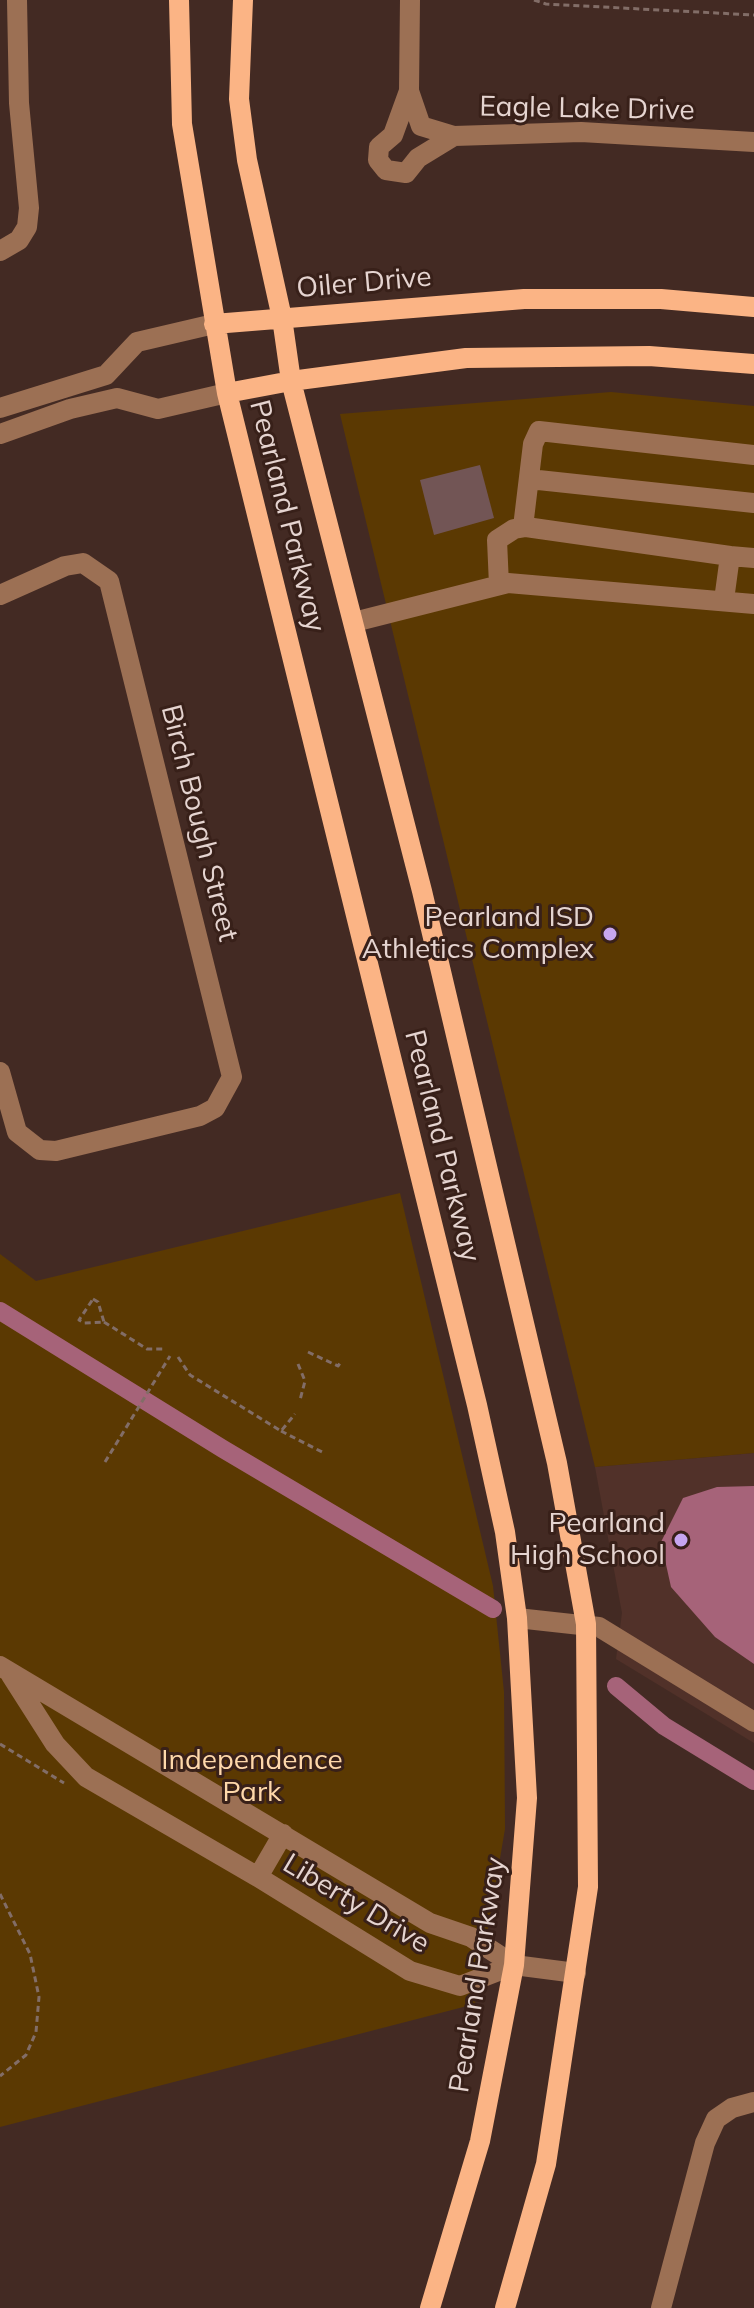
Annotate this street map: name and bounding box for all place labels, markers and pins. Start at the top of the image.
place label: Pearland ISD Athletics Complex [362,901,594,967]
marker: Pearland ISD Athletics Complex [601,925,619,943]
place label: Pearland High School [510,1507,665,1573]
marker: Pearland High School [672,1531,690,1549]

